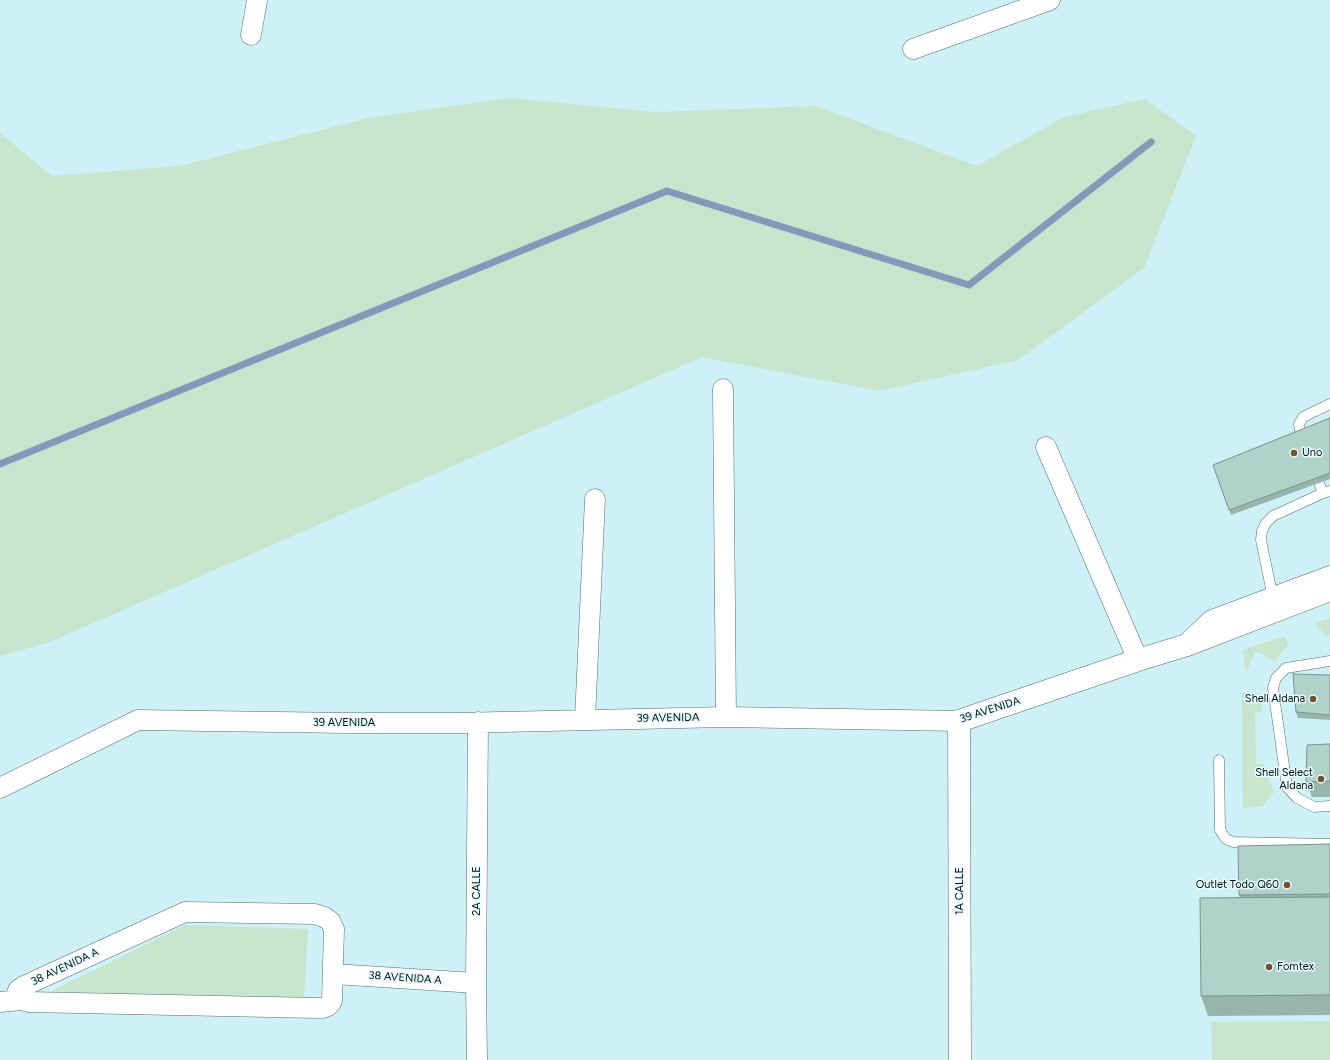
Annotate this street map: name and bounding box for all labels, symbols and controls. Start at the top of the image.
place label: Uno [1302,446,1322,460]
marker: Uno [1289,448,1299,458]
place label: Shell Aldana [1245,692,1305,706]
street label: 39 AVENIDA [958,694,1022,726]
marker: Shell Aldana [1308,694,1318,704]
street label: 39 AVENIDA [637,711,699,725]
street label: 39 AVENIDA [313,716,375,730]
place label: Shell Select Aldana [1255,766,1313,792]
marker: Shell Select Aldana [1316,774,1326,784]
street label: 2A CALLE [470,866,484,916]
street label: 1A CALLE [953,867,967,915]
place label: Outlet Todo Q60 [1196,878,1279,892]
marker: Outlet Todo Q60 [1282,880,1292,890]
street label: 38 AVENIDA A [29,946,101,988]
place label: Fomtex [1277,960,1314,974]
marker: Fomtex [1264,962,1274,972]
street label: 38 AVENIDA A [368,969,442,987]

